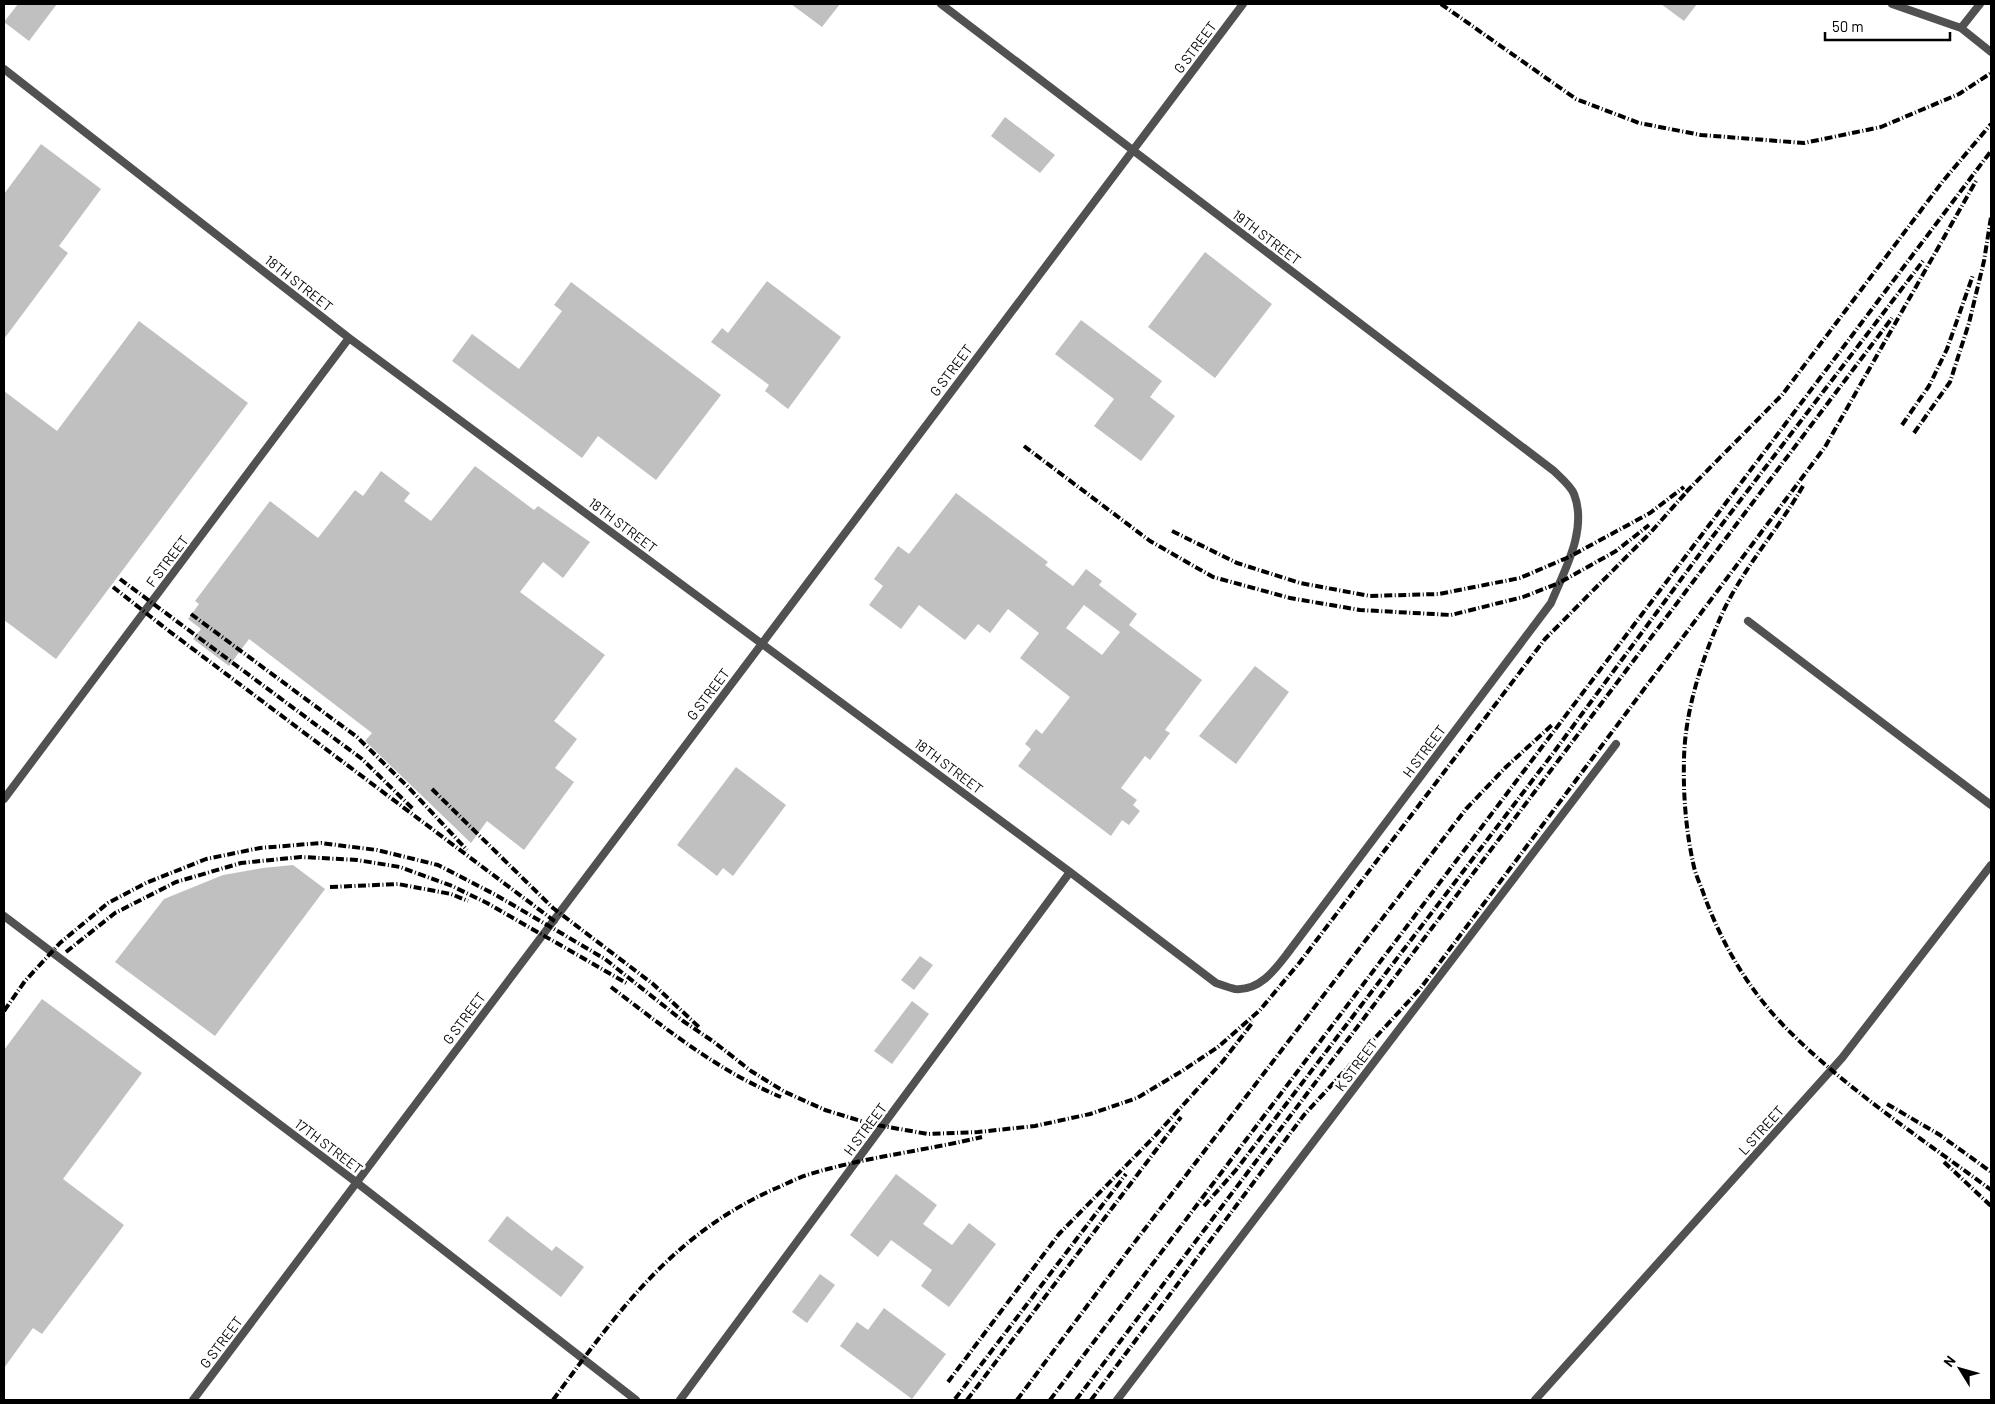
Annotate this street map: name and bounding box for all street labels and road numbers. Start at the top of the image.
street label: G STREET [1170,18,1220,76]
street label: 19TH STREET [1229,206,1305,268]
street label: 18TH STREET [262,251,336,315]
street label: G STREET [926,341,976,399]
street label: 18TH STREET [585,494,661,556]
street label: F STREET [142,532,192,590]
street label: G STREET [683,665,733,723]
street label: H STREET [1399,721,1449,781]
street label: 18TH STREET [911,735,987,797]
street label: G STREET [439,989,489,1047]
street label: K STREET [1331,1036,1381,1094]
street label: H STREET [840,1099,890,1159]
street label: L STREET [1735,1102,1787,1158]
street label: 17TH STREET [292,1115,366,1177]
street label: G STREET [196,1313,246,1371]

